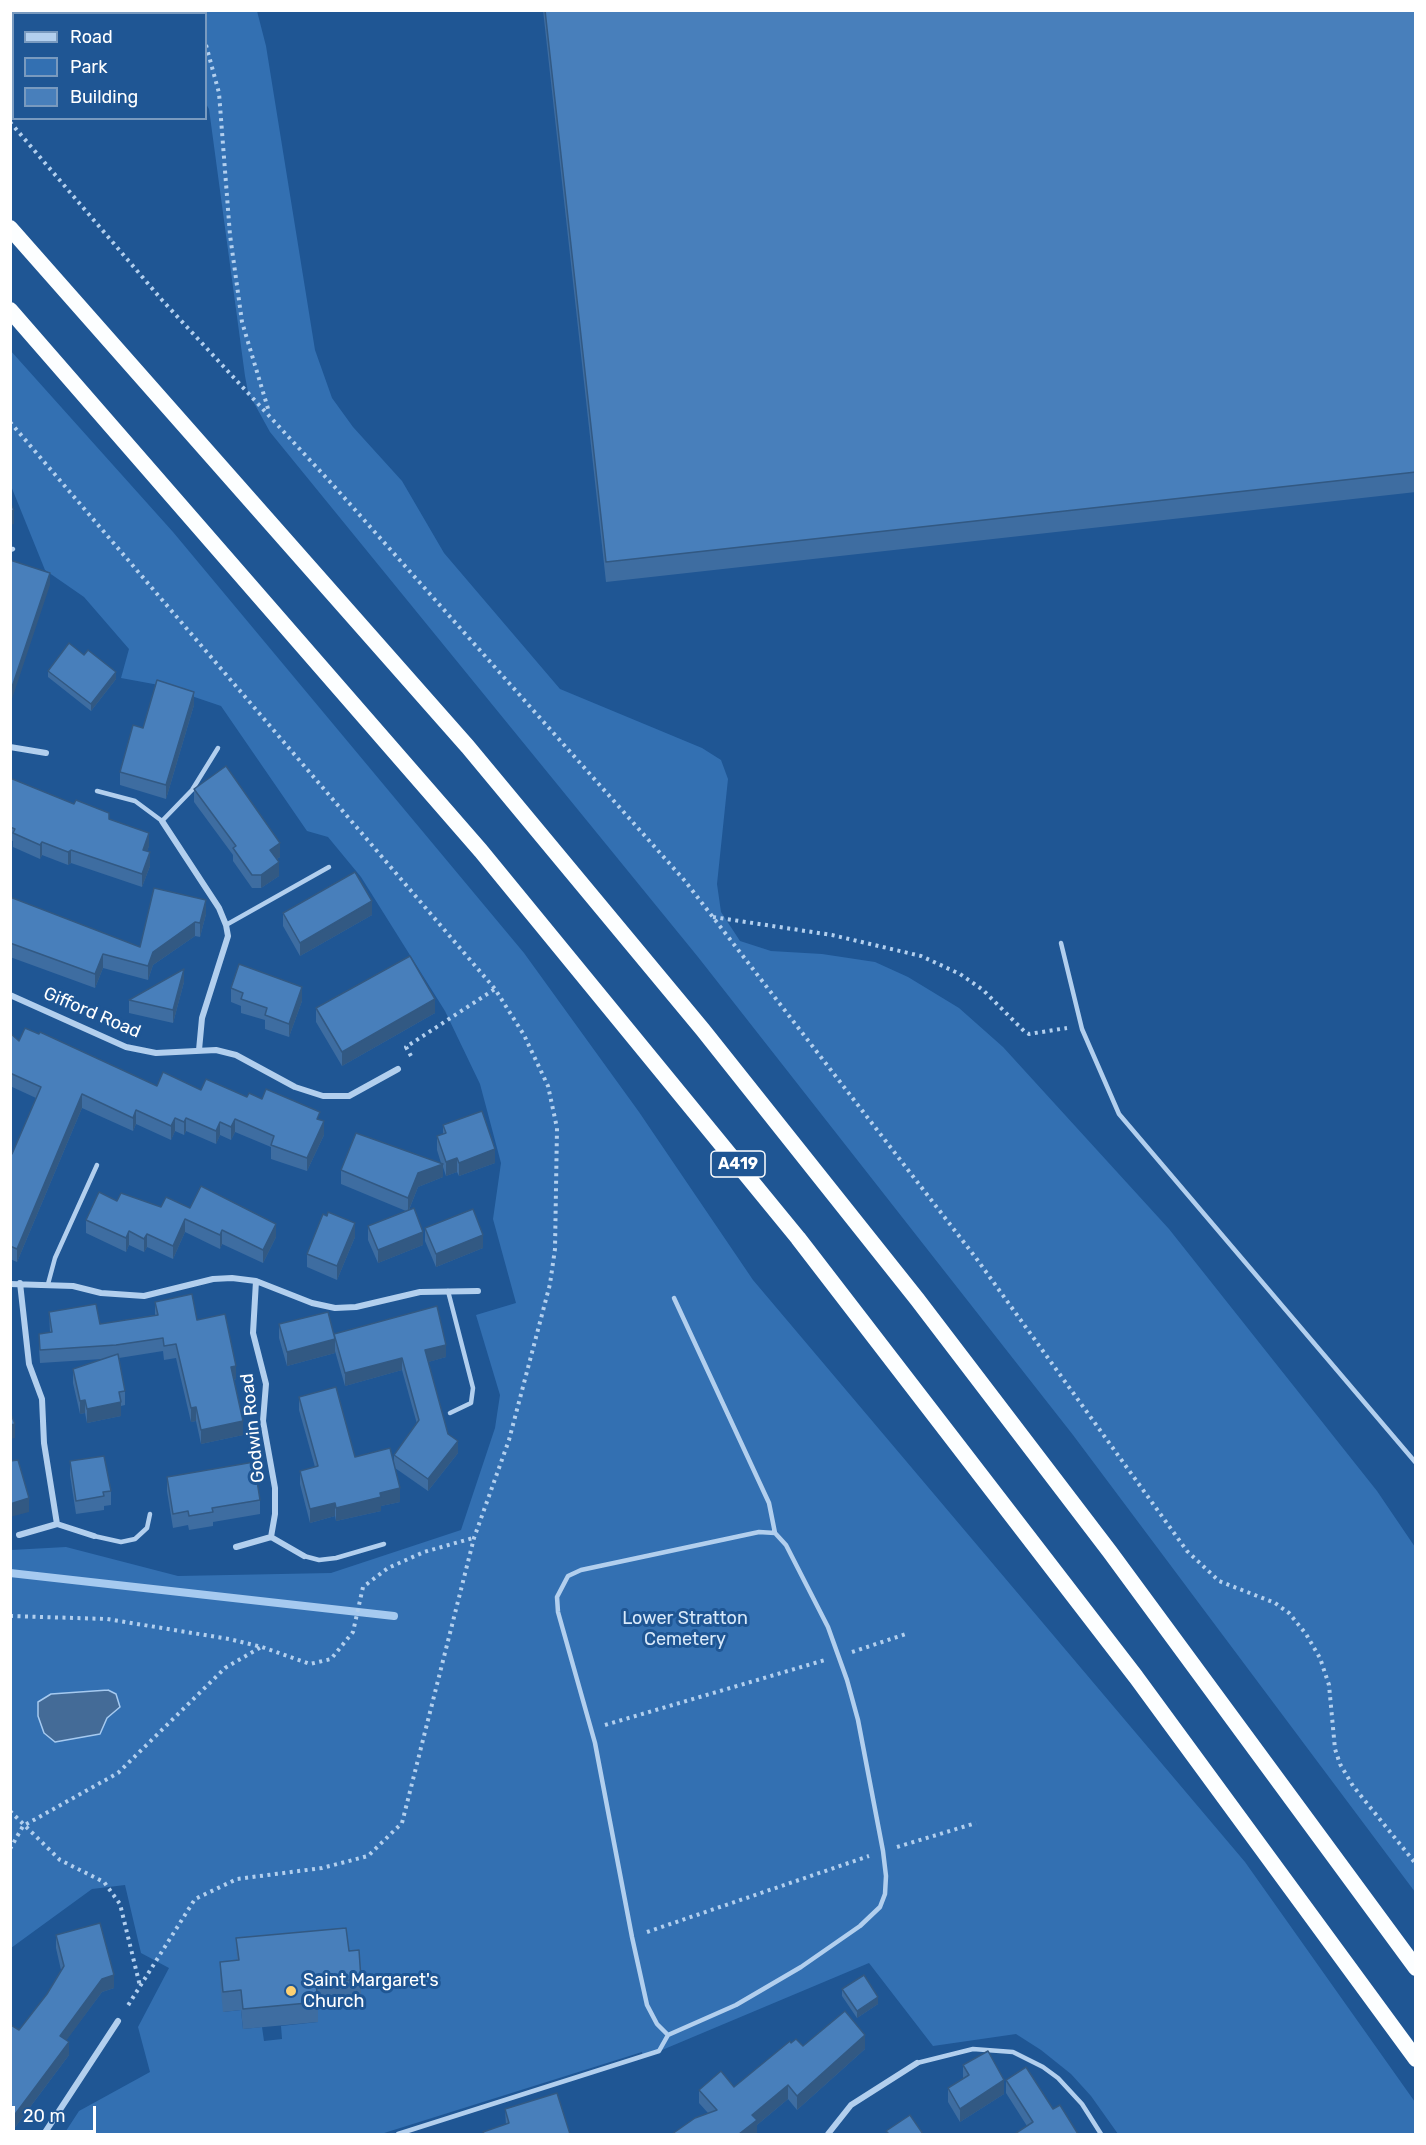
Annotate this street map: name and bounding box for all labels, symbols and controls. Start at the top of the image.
legend [12,12,207,120]
text: Road [70,26,113,48]
text: Park [70,56,107,78]
text: Building [70,86,138,108]
street label: Gifford Road [40,983,144,1043]
road number: A419 [711,1151,765,1177]
street label: Godwin Road [237,1372,269,1484]
park label: Lower Stratton Cemetery [622,1608,748,1650]
place label: Saint Margaret's Church [303,1970,439,2012]
marker: Saint Margaret's Church [284,1984,298,1998]
scale bar [15,2094,99,2132]
text: 20 m [23,2105,65,2127]

